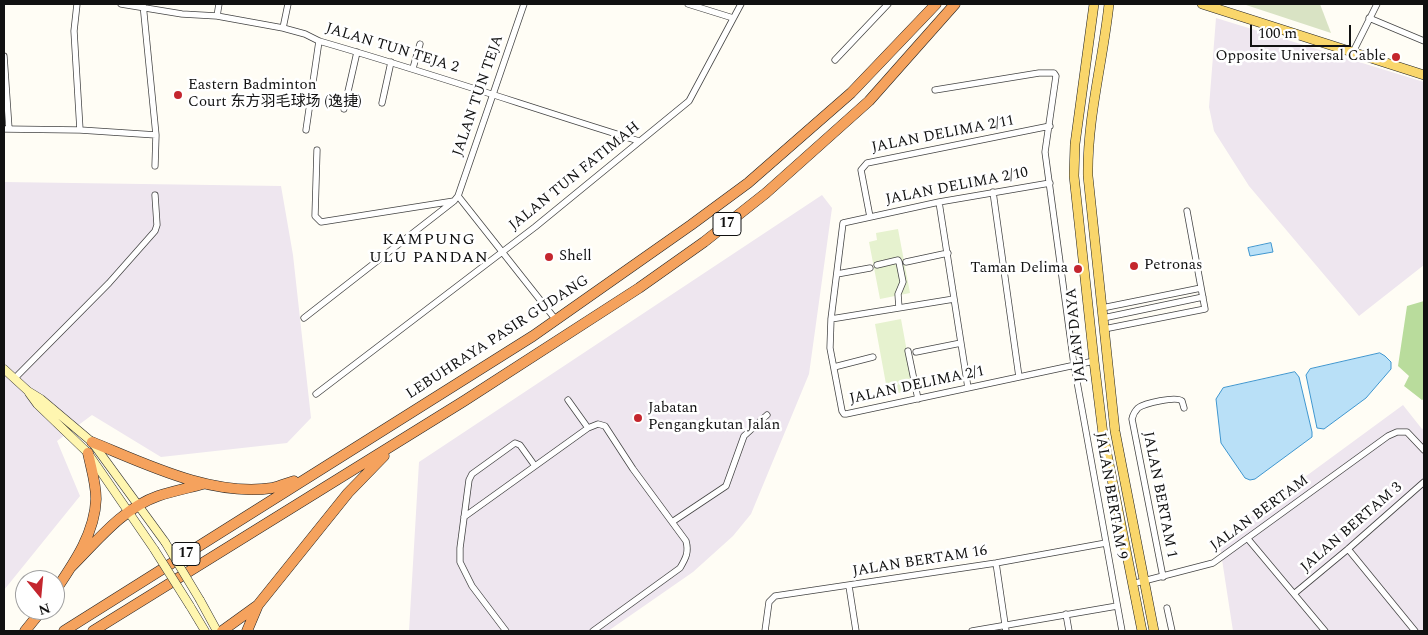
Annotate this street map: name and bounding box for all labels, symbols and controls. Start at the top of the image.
scale bar [1253,15,1354,47]
street label: JALAN TUN TEJA 2 [323,20,461,78]
text: 100 m [1258,22,1297,45]
street label: JALAN TUN TEJA [450,33,508,159]
place label: Opposite Universal Cable [1215,48,1386,66]
marker: Opposite Universal Cable [1390,51,1402,63]
place label: Eastern Badminton Court 东方羽毛球场 (逸捷) [188,77,362,112]
marker: Eastern Badminton Court 东方羽毛球场 (逸捷) [172,89,184,101]
street label: JALAN DELIMA 2/11 [870,112,1016,158]
street label: JALAN TUN FATIMAH [506,119,644,235]
street label: JALAN DELIMA 2/10 [884,164,1030,210]
road number: 17 [713,212,741,235]
district label: KAMPUNG ULU PANDAN [368,231,490,269]
place label: Shell [559,248,592,266]
marker: Shell [543,251,555,263]
place label: Petronas [1144,257,1203,275]
place label: Taman Delima [970,260,1068,278]
marker: Petronas [1128,260,1140,272]
marker: Taman Delima [1072,263,1084,275]
street label: LEBUHRAYA PASIR GUDANG [403,272,593,404]
street label: JALAN DAYA [1063,287,1091,383]
street label: JALAN DELIMA 2/1 [848,363,986,409]
place label: Jabatan Pengangkutan Jalan [648,400,780,435]
marker: Jabatan Pengangkutan Jalan [632,412,644,424]
street label: JALAN BERTAM 1 [1138,430,1180,560]
street label: JALAN BERTAM 9 [1090,431,1130,561]
street label: JALAN BERTAM [1207,472,1313,556]
street label: JALAN BERTAM 3 [1298,479,1406,577]
road number: 17 [172,542,200,566]
street label: JALAN BERTAM 16 [851,542,989,582]
north arrow [15,570,65,620]
text: N [36,597,53,621]

